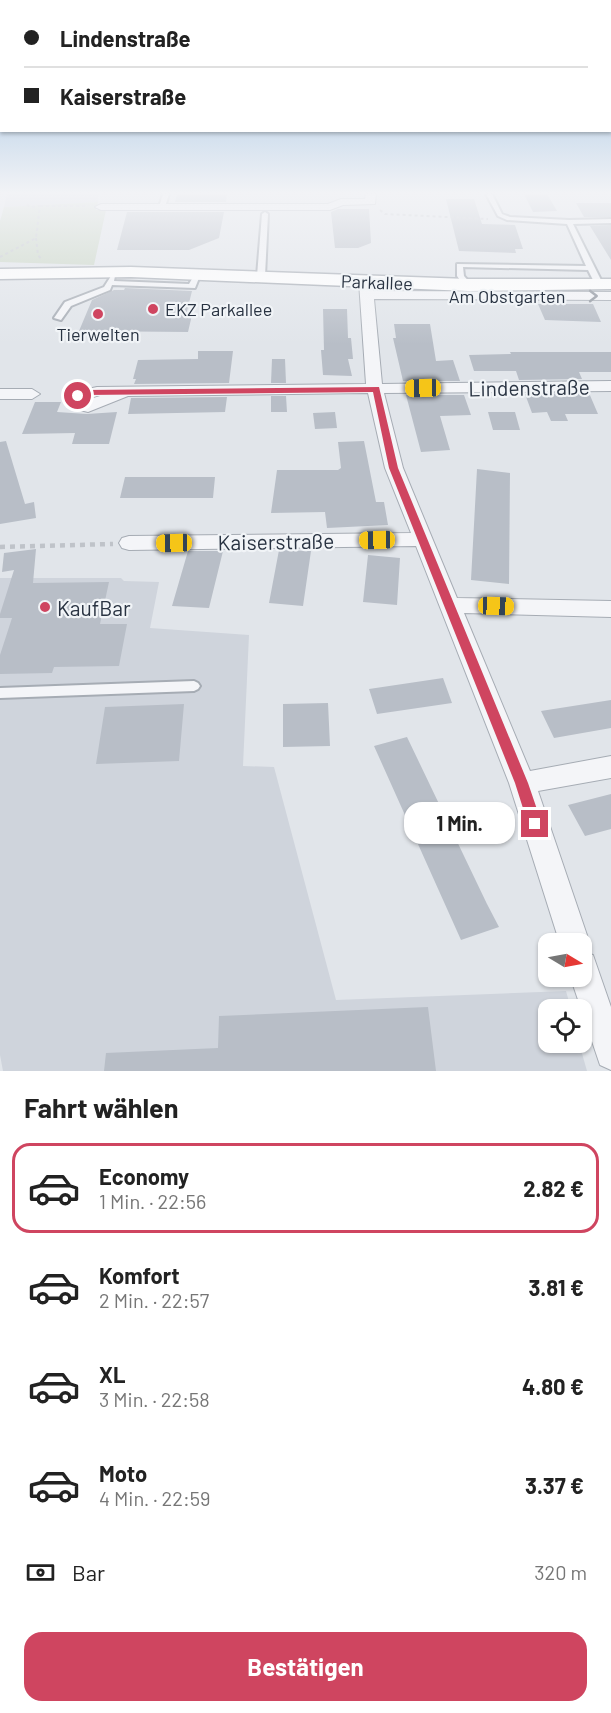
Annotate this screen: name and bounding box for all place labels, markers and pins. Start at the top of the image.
place label: EKZ Parkallee [165,298,272,320]
marker: EKZ Parkallee [146,302,160,316]
marker: Tierwelten [91,307,105,321]
place label: Tierwelten [56,323,140,345]
place label: KaufBar [57,595,131,620]
marker: KaufBar [38,600,52,614]

